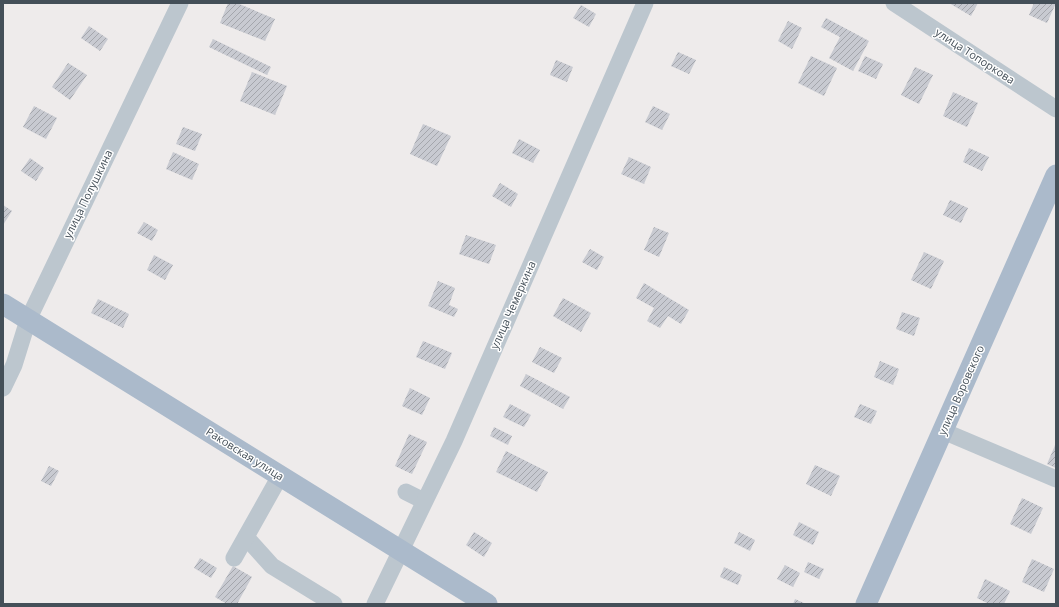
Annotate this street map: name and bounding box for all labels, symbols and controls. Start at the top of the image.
street label: улица Топоркова [933,24,1018,87]
street label: улица Полушкина [60,147,115,240]
street label: улица Чемеркина [486,258,539,351]
street label: улица Воровского [934,342,987,437]
street label: Раковская улица [203,424,287,484]

